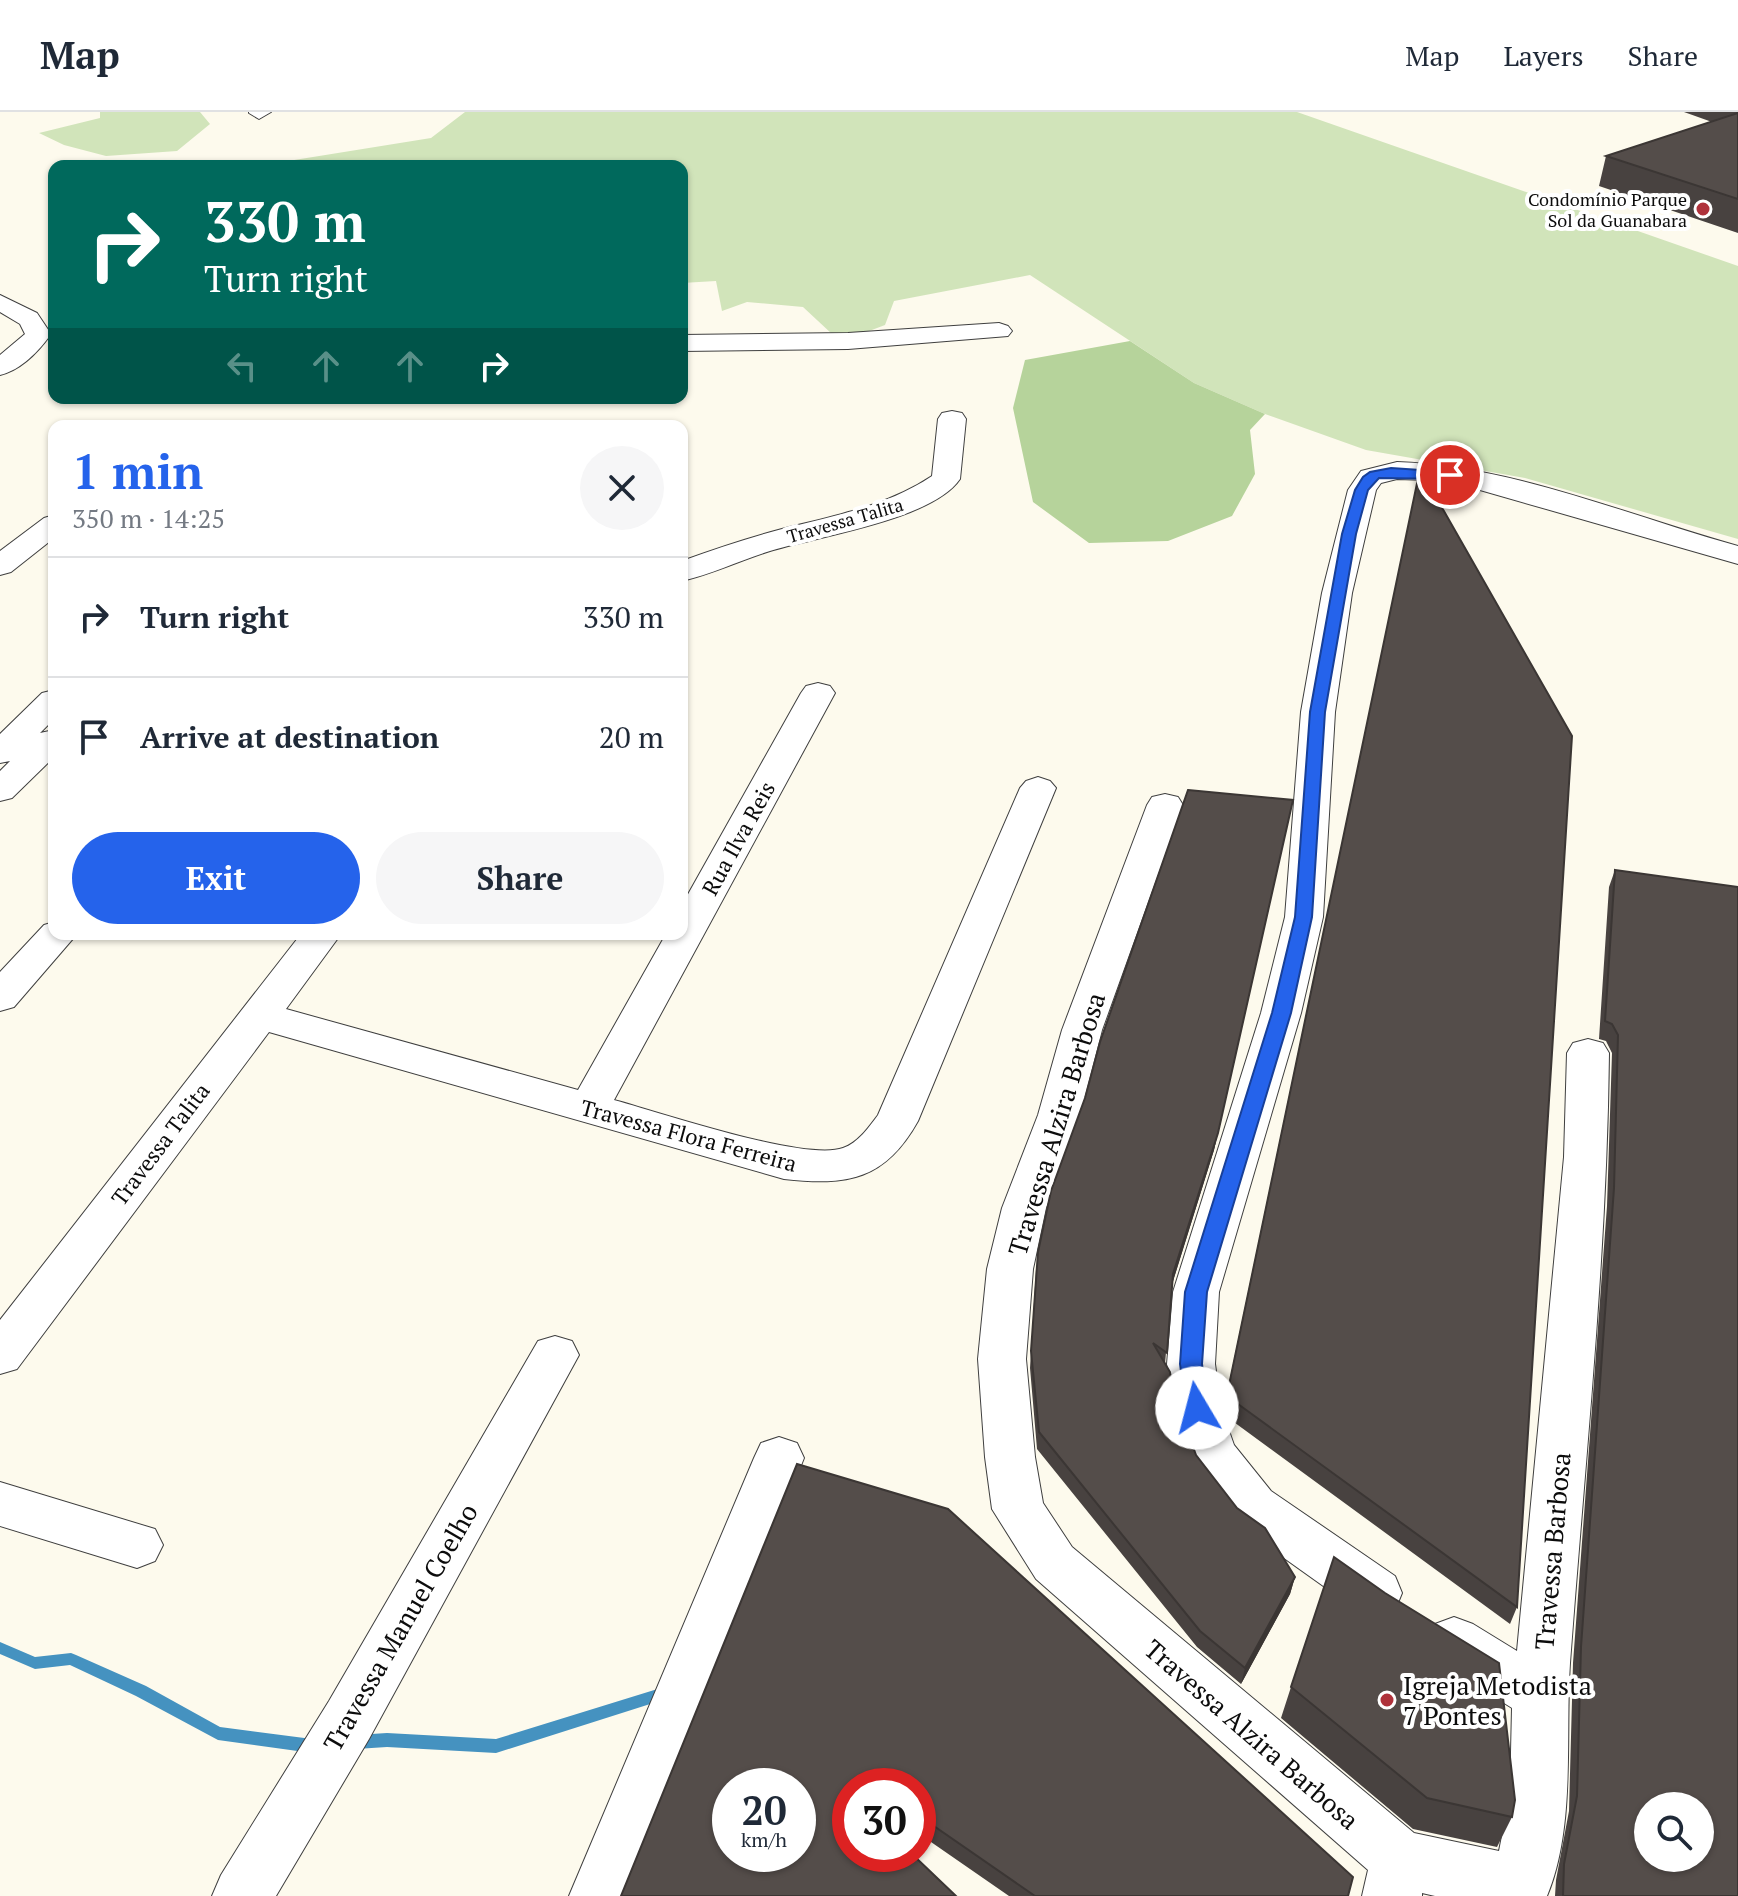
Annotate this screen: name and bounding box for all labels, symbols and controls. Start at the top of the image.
text: Map [40,30,120,80]
text: Map [1405,37,1459,74]
text: Layers [1503,37,1584,74]
text: Share [1628,37,1698,74]
text: 330 m [204,184,366,258]
place label: Condomínio Parque Sol da Guanabara [1528,187,1687,232]
icon: right [72,192,176,296]
marker: Condomínio Parque Sol da Guanabara [1694,200,1712,218]
text: Turn right [204,255,368,302]
icon: left [220,344,264,388]
icon: ahead [304,344,348,388]
icon: ahead [388,344,432,388]
icon: right [472,344,516,388]
text: 1 min [72,439,203,503]
pin [1416,441,1484,509]
button: close [580,446,664,530]
icon: arrive [1428,453,1472,497]
street label: Travessa Talita [784,492,906,548]
text: 350 m · 14:25 [72,501,225,535]
icon: right [72,595,116,639]
text: Turn right [140,597,289,637]
text: 330 m [583,597,664,637]
icon: arrive [72,715,116,759]
text: Arrive at destination [140,717,439,757]
text: 20 m [599,717,664,757]
street label: Rua Ilva Reis [695,776,781,900]
button: Exit [72,832,360,924]
button: Share [376,832,664,924]
street label: Travessa Alzira Barbosa [1000,988,1112,1260]
street label: Travessa Talita [104,1077,216,1211]
street label: Travessa Flora Ferreira [578,1092,800,1178]
position arrow [1155,1366,1239,1450]
street label: Travessa Barbosa [1526,1451,1578,1651]
street label: Travessa Manuel Coelho [315,1497,485,1757]
street label: Travessa Alzira Barbosa [1138,1632,1366,1836]
place label: Igreja Metodista 7 Pontes [1403,1668,1592,1732]
marker: Igreja Metodista 7 Pontes [1378,1691,1396,1709]
speed limit sign: 30 [832,1768,936,1872]
text: 20 [741,1783,787,1836]
map controls [1634,1792,1714,1872]
button: search [1634,1792,1714,1872]
text: km/h [741,1826,787,1853]

